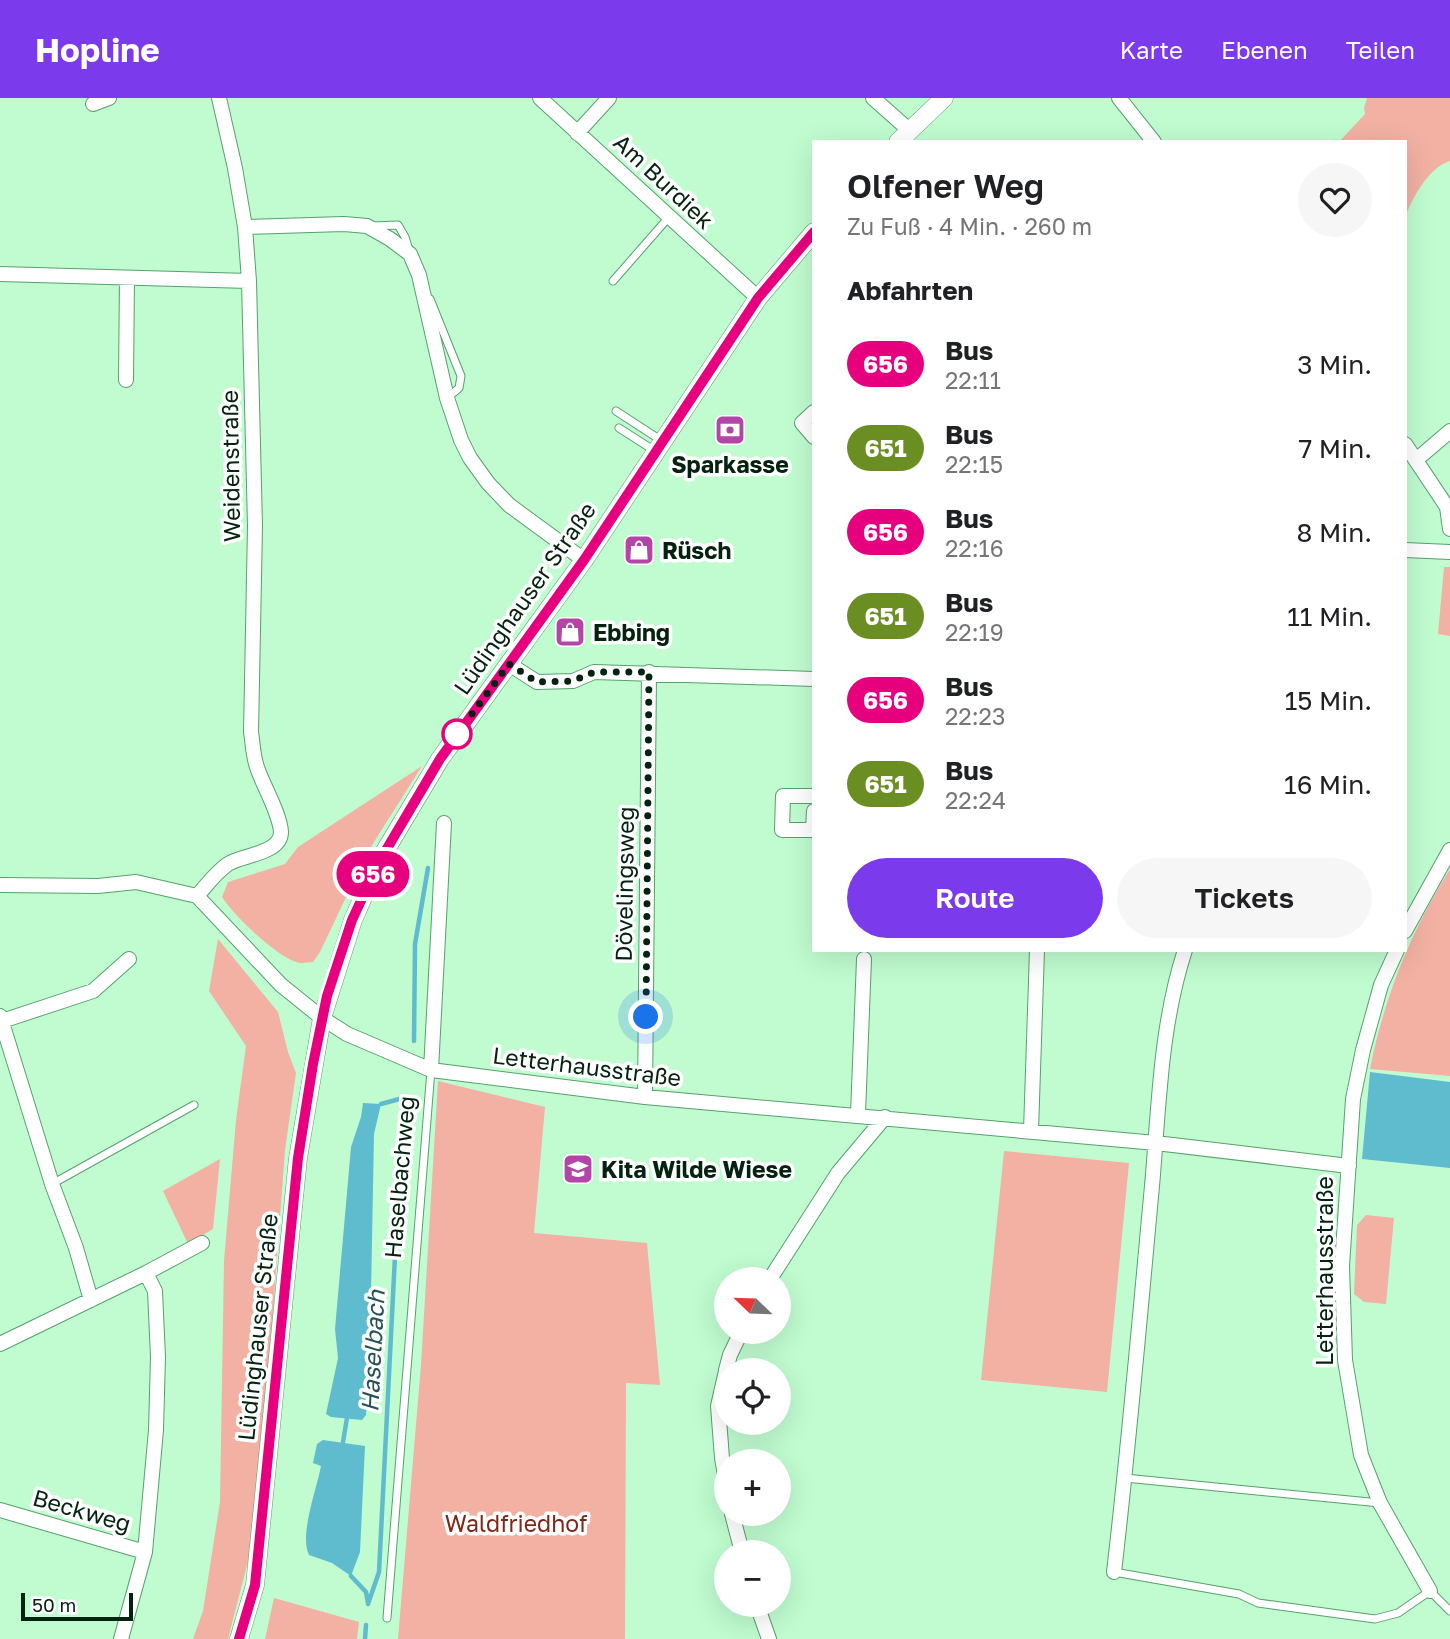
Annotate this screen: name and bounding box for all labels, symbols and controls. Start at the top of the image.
text: Hopline [35,30,160,69]
text: Karte [1120,35,1183,64]
text: Ebenen [1221,35,1308,64]
text: Teilen [1346,35,1415,64]
street label: Am Burdiek [608,128,720,234]
button: heart [1298,163,1372,237]
text: Olfener Weg [847,166,1044,205]
text: Zu Fuß · 4 Min. · 260 m [847,212,1092,240]
text: Abfahrten [847,275,973,306]
text: Bus [945,335,993,366]
text: 656 [863,349,908,378]
text: 3 Min. [1297,349,1372,380]
text: 22:11 [945,366,1001,394]
street label: Weidenstraße [215,390,245,542]
bank icon: Sparkasse [713,413,747,447]
text: Bus [945,419,993,450]
text: 651 [864,433,907,462]
text: 7 Min. [1299,433,1372,464]
place label: Sparkasse [671,450,789,478]
text: 22:15 [945,450,1003,478]
street label: Lüdinghauser Straße [447,496,601,700]
text: Bus [945,503,993,534]
text: 656 [863,517,908,546]
text: 8 Min. [1297,517,1372,548]
shop icon: Rüsch [622,533,656,567]
text: 22:16 [945,534,1004,562]
place label: Rüsch [662,536,731,564]
text: Bus [945,587,993,618]
text: 651 [864,601,907,630]
text: 11 Min. [1287,601,1372,632]
shop icon: Ebbing [553,615,587,649]
place label: Ebbing [593,618,670,646]
text: 22:19 [945,618,1004,646]
text: Bus [945,671,993,702]
text: 656 [863,685,908,714]
text: 15 Min. [1285,685,1372,716]
text: 22:23 [945,702,1005,730]
unlabelled marker [442,719,472,749]
text: Bus [945,755,993,786]
text: 651 [864,769,907,798]
text: 16 Min. [1284,769,1372,800]
text: 22:24 [945,786,1006,814]
street label: Dövelingsweg [609,806,639,962]
line badge: 656 [333,851,413,897]
button: Route [847,858,1103,938]
button: Tickets [1117,858,1372,938]
text: 656 [350,859,396,888]
your location [628,999,663,1034]
street label: Letterhausstraße [491,1041,683,1091]
street label: Haselbachweg [378,1095,420,1259]
school or university icon: Kita Wilde Wiese [561,1152,595,1186]
place label: Kita Wilde Wiese [601,1155,792,1183]
street label: Letterhausstraße [1310,1176,1338,1366]
street label: Lüdinghauser Straße [231,1212,283,1442]
north arrow [714,1267,791,1344]
map controls [714,1267,791,1617]
water label: Haselbach [354,1288,390,1413]
button: locate [714,1358,791,1435]
button: + [714,1449,791,1526]
street label: Beckweg [30,1483,134,1537]
park label: Waldfriedhof [445,1509,587,1537]
button: − [714,1540,791,1617]
scale bar [21,1590,133,1622]
text: 50 m [32,1593,76,1616]

